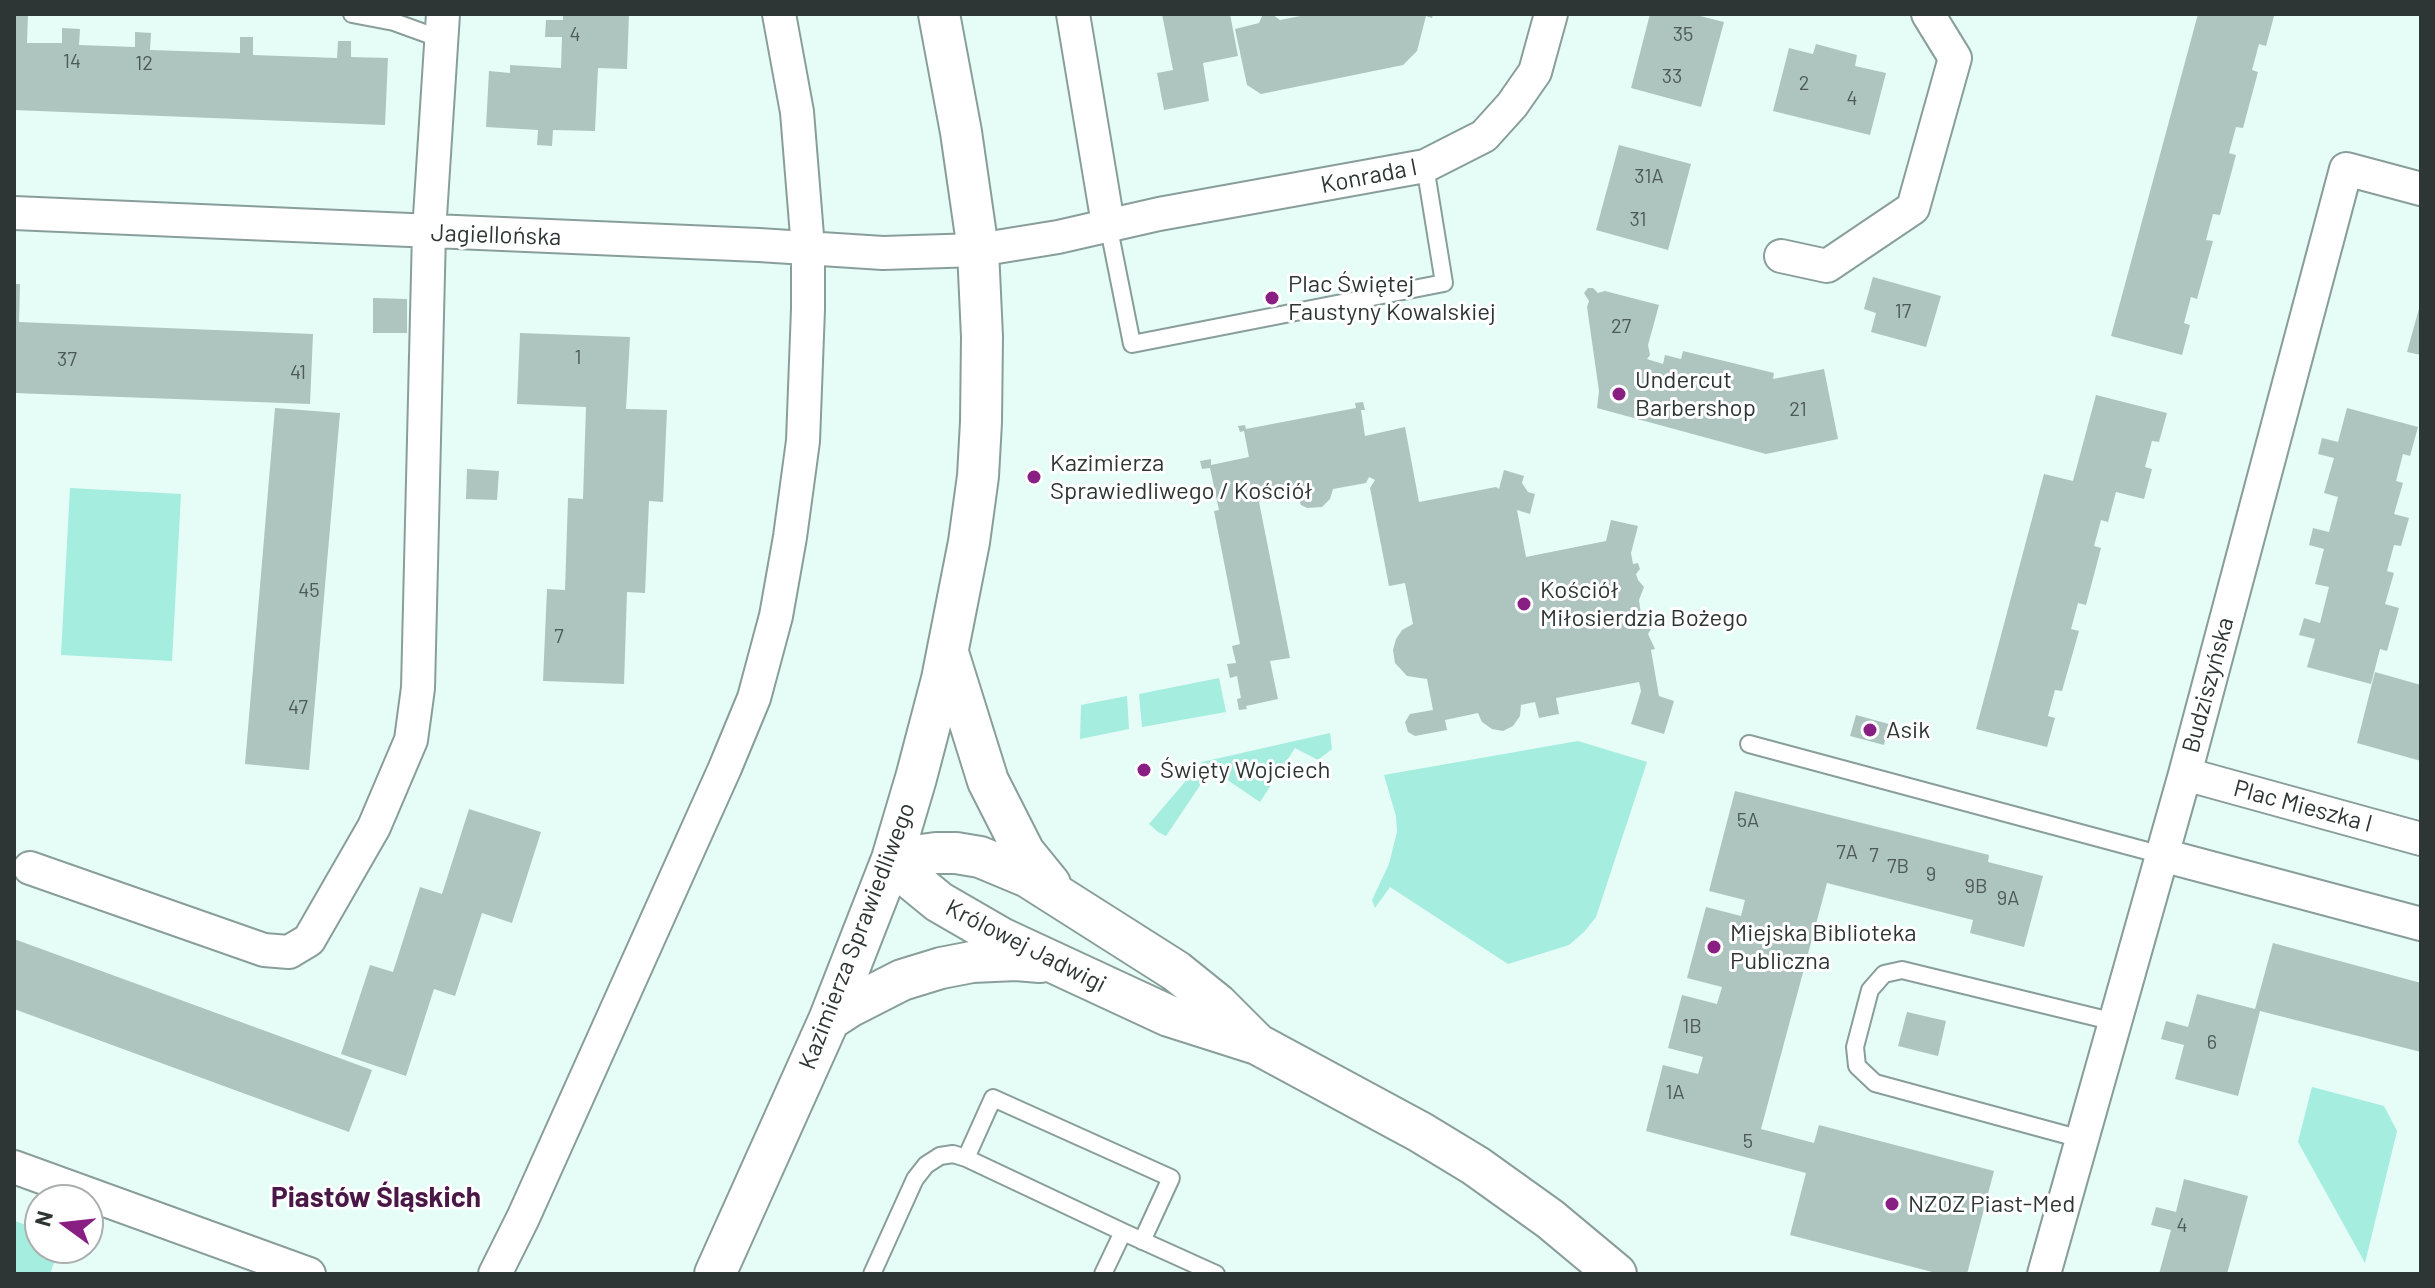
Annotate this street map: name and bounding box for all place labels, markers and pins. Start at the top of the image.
place label: Plac Świętej Faustyny Kowalskiej [1288,270,1496,326]
marker: Plac Świętej Faustyny Kowalskiej [1263,289,1281,307]
place label: Undercut Barbershop [1635,366,1756,422]
marker: Undercut Barbershop [1610,385,1628,403]
place label: Kazimierza Sprawiedliwego / Kościół [1050,449,1313,505]
marker: Kazimierza Sprawiedliwego / Kościół [1025,468,1043,486]
place label: Kościół Miłosierdzia Bożego [1540,576,1748,632]
marker: Kościół Miłosierdzia Bożego [1515,595,1533,613]
place label: Asik [1886,716,1930,744]
marker: Asik [1861,721,1879,739]
place label: Święty Wojciech [1160,756,1330,784]
marker: Święty Wojciech [1135,761,1153,779]
place label: Miejska Biblioteka Publiczna [1730,919,1916,975]
marker: Miejska Biblioteka Publiczna [1705,938,1723,956]
place label: NZOZ Piast-Med [1908,1190,2075,1218]
marker: NZOZ Piast-Med [1883,1195,1901,1213]

